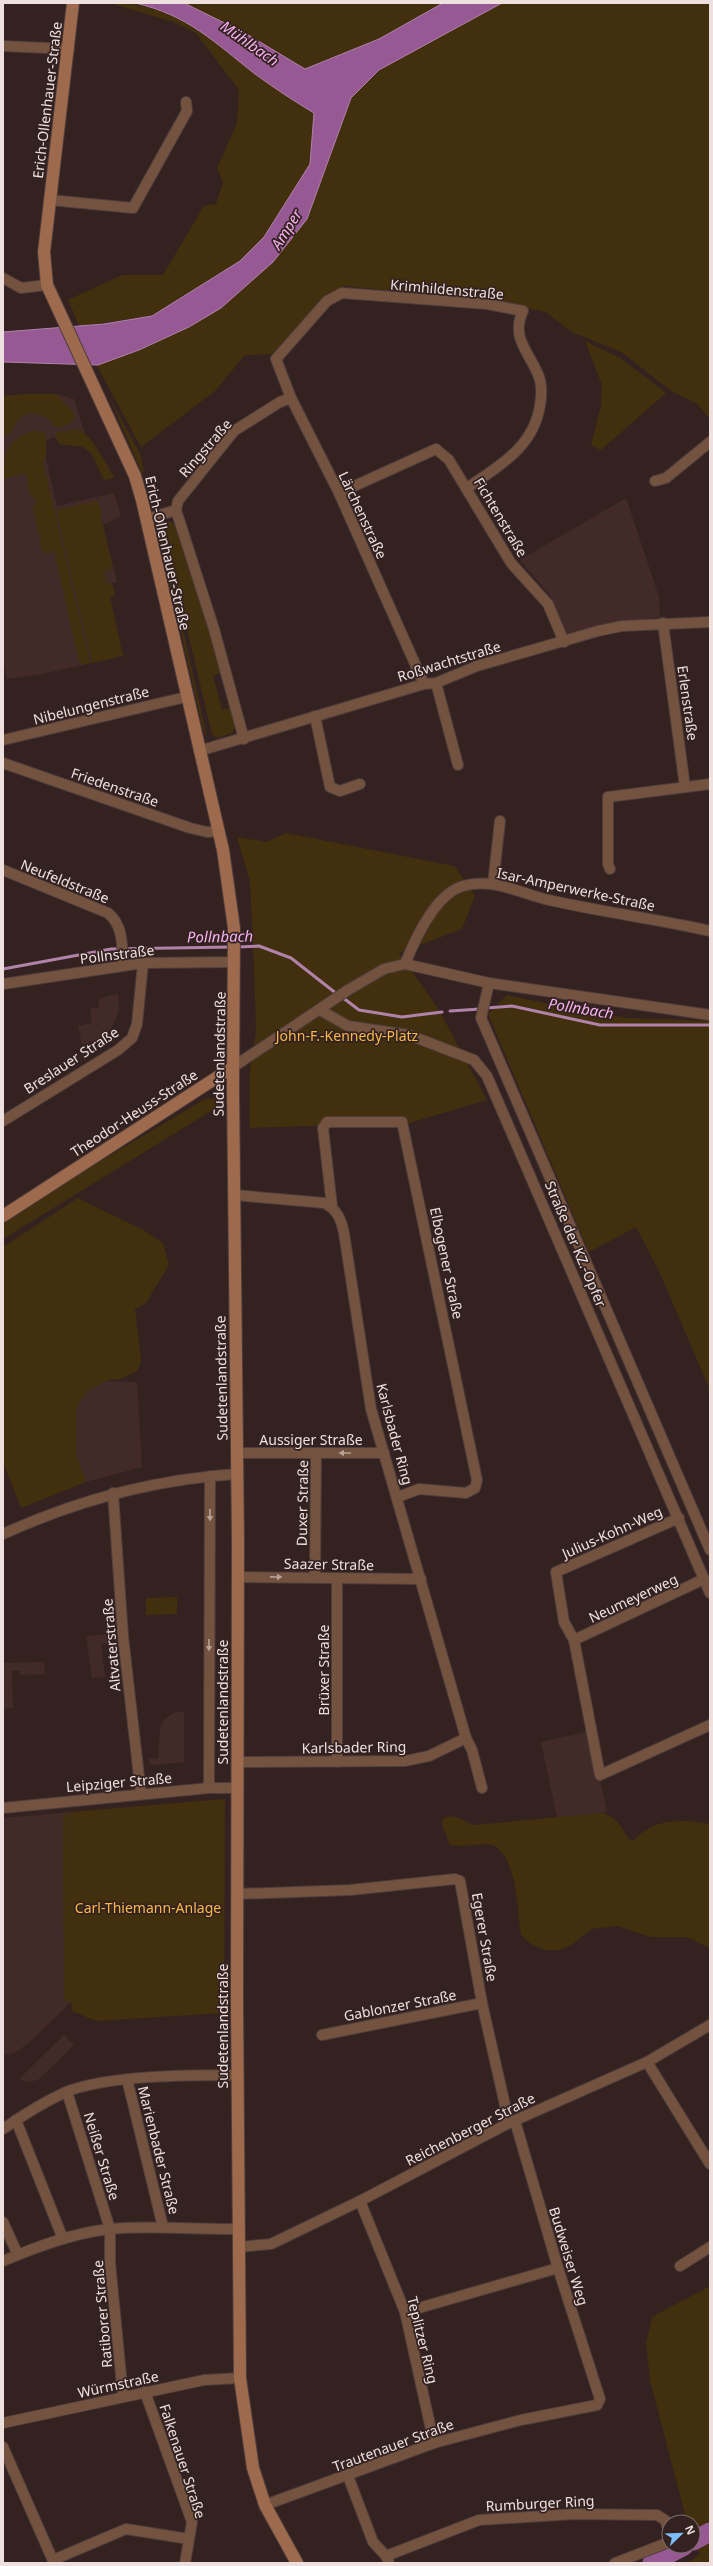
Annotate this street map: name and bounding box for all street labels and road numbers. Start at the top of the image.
street label: Erich-Ollenhauer-Straße [28,20,66,180]
street label: Krimhildenstraße [389,275,505,303]
street label: Ringstraße [174,415,236,481]
street label: Lärchenstraße [334,468,392,562]
street label: Erich-Ollenhauer-Straße [141,474,195,632]
street label: Fichtenstraße [470,474,532,560]
street label: Roßwachtstraße [395,636,503,686]
street label: Erlenstraße [673,664,703,742]
street label: Nibelungenstraße [31,681,151,729]
street label: Friedenstraße [69,763,161,811]
street label: Neufeldstraße [18,855,112,907]
street label: Isar-Amperwerke-Straße [495,863,657,915]
street label: Pollnstraße [79,940,155,968]
street label: Sudetenlandstraße [208,991,230,1117]
street label: Breslauer Straße [20,1022,122,1098]
street label: Theodor-Heuss-Straße [67,1065,201,1161]
street label: Straße der KZ.-Opfer [541,1178,611,1310]
street label: Elbogener Straße [426,1205,468,1321]
street label: Sudetenlandstraße [210,1315,232,1441]
street label: Karlsbader Ring [372,1381,418,1487]
street label: Aussiger Straße [259,1430,363,1449]
street label: Duxer Straße [292,1460,312,1546]
street label: Julius-Kohn-Weg [557,1501,665,1563]
street label: Saazer Straße [284,1554,374,1574]
street label: Neumeyerweg [585,1569,681,1627]
street label: Altvaterstraße [97,1598,125,1692]
street label: Brüxer Straße [314,1624,333,1715]
street label: Sudetenlandstraße [213,1639,232,1765]
street label: Karlsbader Ring [302,1737,406,1757]
street label: Leipziger Straße [65,1768,173,1796]
street label: Egerer Straße [468,1891,502,1983]
street label: Sudetenlandstraße [213,1963,232,2089]
street label: Gablonzer Straße [342,1985,458,2025]
street label: Marienbader Straße [134,2084,184,2216]
street label: Reichenberger Straße [402,2088,538,2170]
street label: Neißer Straße [80,2110,124,2202]
street label: Budweiser Weg [545,2204,593,2308]
street label: Ratiborer Straße [88,2259,116,2369]
street label: Teplitzer Ring [403,2294,443,2386]
street label: Würmstraße [76,2366,160,2402]
street label: Falkenauer Straße [156,2401,211,2521]
street label: Trautenauer Straße [330,2414,456,2476]
street label: Rumburger Ring [485,2491,595,2515]

